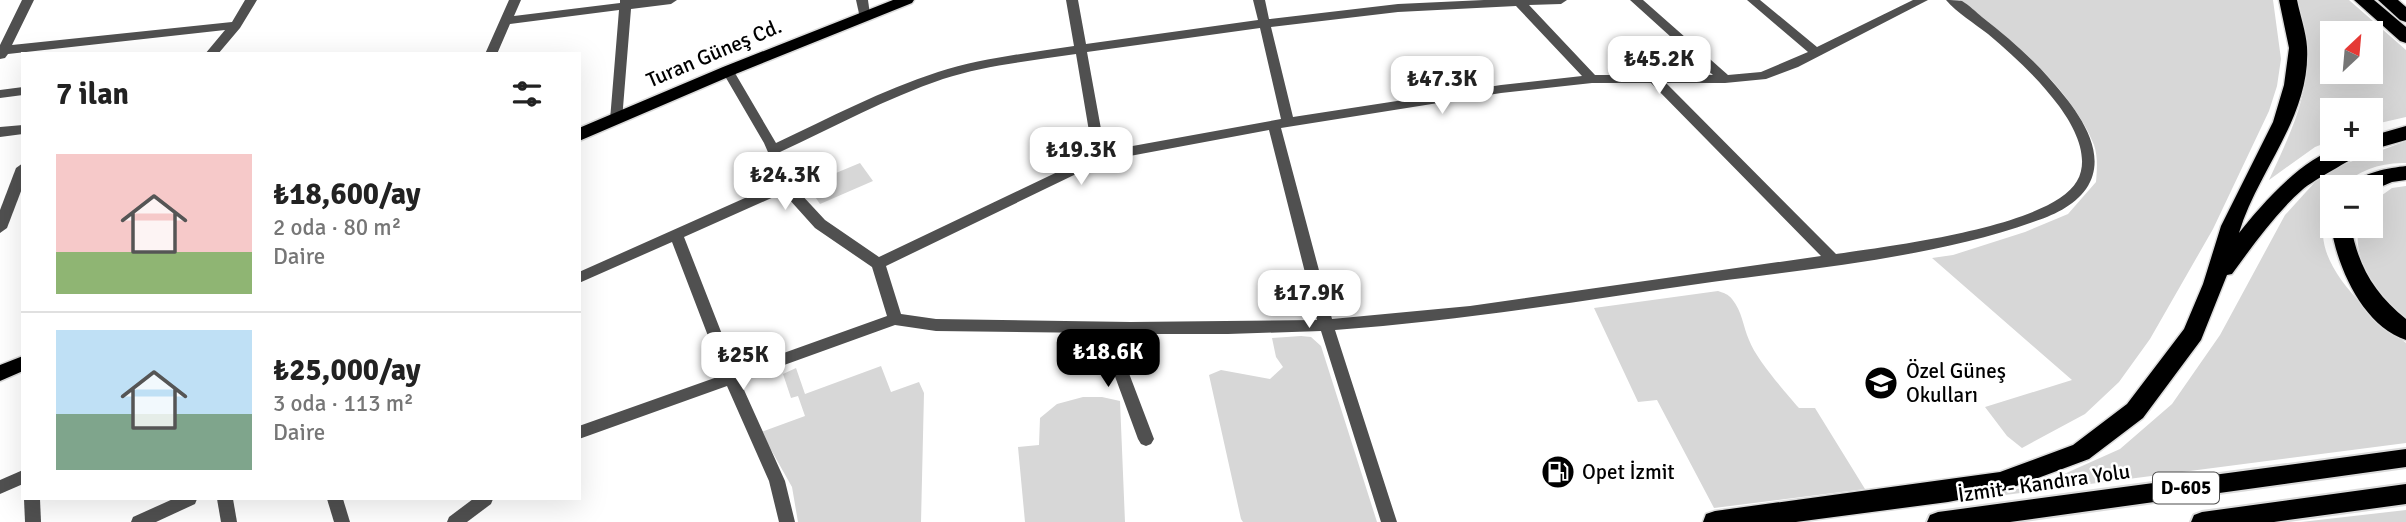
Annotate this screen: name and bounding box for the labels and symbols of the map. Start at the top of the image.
street label: Turan Güneş Cd. [643,13,785,93]
north arrow [2320,21,2384,84]
pin: ₺45.2K [1602,36,1716,96]
pin: ₺47.3K [1385,57,1499,116]
pin: ₺19.3K [1024,128,1138,187]
pin: ₺24.3K [728,152,842,212]
pin: ₺17.9K [1252,270,1366,330]
pin: ₺18.6K [1051,330,1165,389]
pin: ₺25K [702,332,784,392]
place label: Özel Güneş Okulları [1906,358,2006,408]
school or university icon: Özel Güneş Okulları [1862,364,1900,402]
fuel station icon: Opet İzmit [1539,453,1577,491]
street label: İzmit - Kandıra Yolu [1956,458,2132,508]
place label: Opet İzmit [1582,459,1675,485]
road number: D-605 [2153,472,2219,503]

